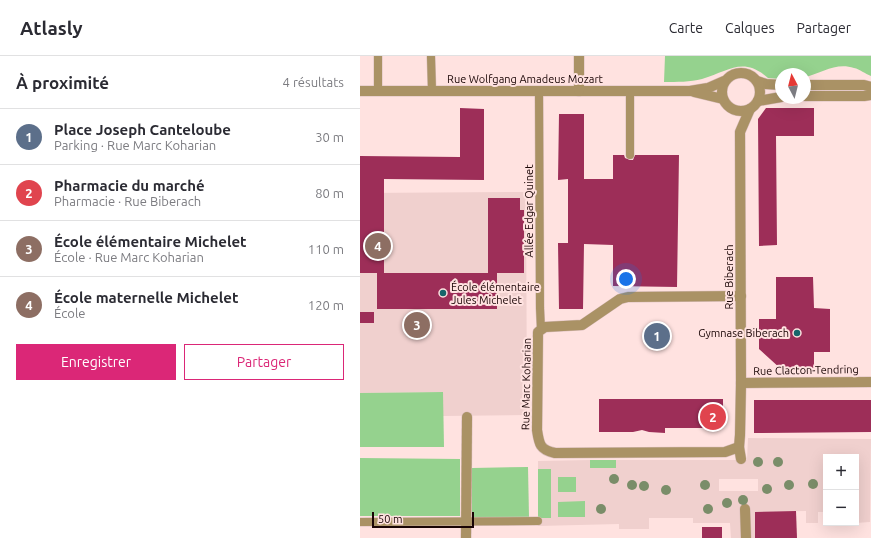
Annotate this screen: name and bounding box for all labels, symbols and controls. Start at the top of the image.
text: Atlasly [20,17,83,39]
text: Carte [669,20,703,36]
text: Calques [725,20,774,36]
text: Partager [796,20,851,36]
north arrow [775,68,811,104]
text: À proximité [16,73,109,92]
street label: Rue Wolfgang Amadeus Mozart [447,73,604,85]
text: 4 résultats [283,75,344,89]
text: Place Joseph Canteloube [54,121,231,138]
text: 1 [25,130,33,144]
text: 30 m [315,130,344,144]
text: Parking · Rue Marc Koharian [54,138,216,152]
street label: Allée Edgar Quinet [523,164,535,257]
text: Pharmacie du marché [54,177,205,194]
text: 2 [25,186,33,200]
text: 80 m [315,186,344,200]
text: Pharmacie · Rue Biberach [54,194,201,208]
pin: 4 [365,231,391,261]
text: École élémentaire Michelet [54,233,247,250]
text: 3 [25,242,33,256]
text: 110 m [308,242,344,256]
street label: Rue Biberach [723,244,735,310]
text: École · Rue Marc Koharian [54,250,204,264]
your location [616,269,636,289]
place label: École élémentaire Jules Michelet [451,280,540,306]
marker: École élémentaire Jules Michelet [438,288,448,298]
text: École maternelle Michelet [54,289,238,306]
text: 4 [25,298,33,312]
text: 120 m [308,298,344,312]
text: École [54,306,85,320]
pin: 3 [404,310,430,340]
pin: 1 [644,321,670,351]
place label: Gymnase Biberach [698,327,789,339]
marker: Gymnase Biberach [792,328,802,338]
street label: Rue Marc Koharian [519,338,533,430]
button: Enregistrer [16,344,176,380]
button: Partager [184,344,344,380]
street label: Rue Clacton-Tendring [753,363,859,377]
pin: 2 [700,402,726,432]
map controls [823,454,859,526]
button: + [823,454,859,490]
button: − [823,490,859,526]
scale bar [372,510,474,529]
text: 50 m [378,513,402,525]

